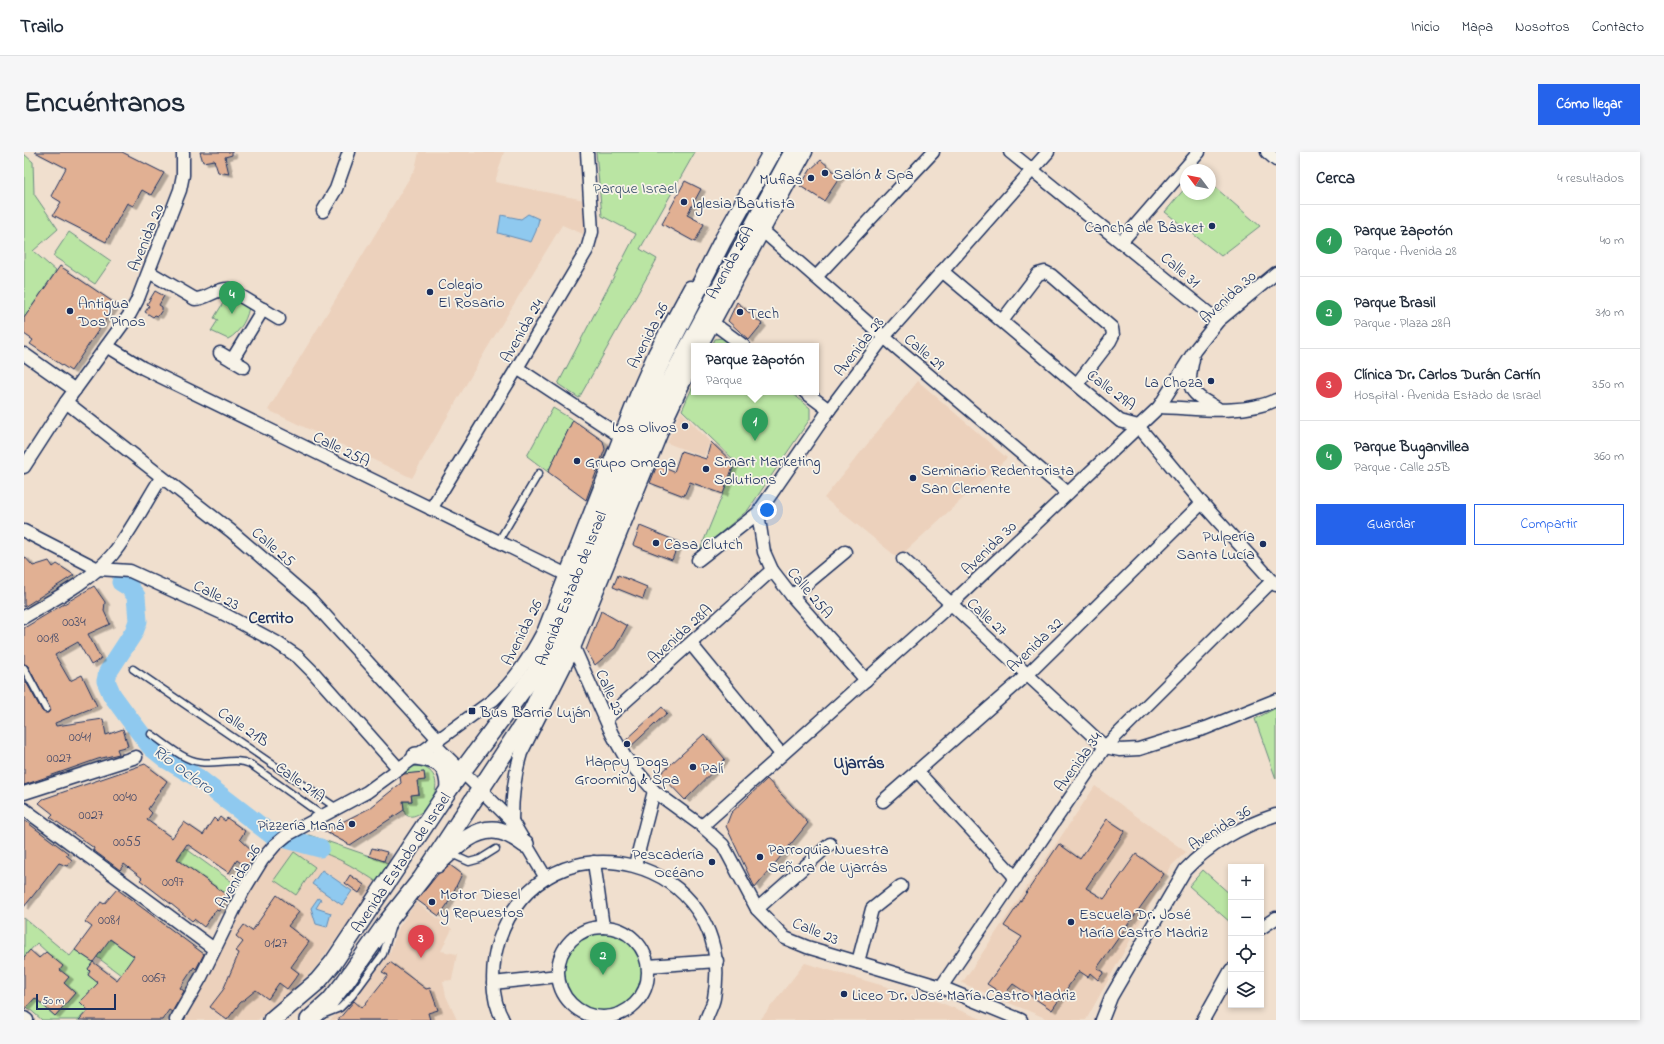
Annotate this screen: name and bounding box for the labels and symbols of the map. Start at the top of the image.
place label: Salón & Spa [833,163,914,187]
north arrow [1180,164,1216,200]
place label: Muflas [759,168,803,192]
marker: Salón & Spa [820,168,830,178]
marker: Muflas [806,173,816,183]
park label: Parque Israel [593,177,677,201]
place label: Iglesia Bautista [692,192,795,216]
marker: Iglesia Bautista [679,197,689,207]
street label: Avenida 20 [122,200,171,275]
place label: Cancha de Básket [1085,216,1205,240]
marker: Cancha de Básket [1207,221,1217,231]
street label: Avenida 26A [701,222,761,304]
street label: Calle 31 [1155,247,1205,294]
street label: Avenida 30 [1194,265,1262,330]
place label: Colegio El Rosario [438,273,505,315]
pin: 4 [219,281,245,314]
marker: Colegio El Rosario [425,287,435,297]
place label: Antigua Dos Pinos [77,292,146,334]
street label: Avenida 24 [495,294,551,368]
street label: Avenida 26 [622,299,676,373]
place label: Tech [748,302,779,326]
marker: Antigua Dos Pinos [65,306,75,316]
marker: Tech [735,307,745,317]
street label: Avenida 28 [829,312,891,382]
street label: Calle 29 [898,328,949,377]
street label: Calle 29A [1081,364,1141,417]
place label: La Choza [1144,371,1203,395]
marker: La Choza [1206,376,1216,386]
pin: 1 [742,408,768,441]
place label: Los Olivos [612,416,677,440]
marker: Los Olivos [680,421,690,431]
street label: Calle 25A [308,426,374,474]
place label: Smart Marketing Solutions [714,450,821,492]
place label: Grupo Omega [585,451,676,475]
marker: Grupo Omega [572,456,582,466]
place label: Seminario Redentorista San Clemente [921,459,1074,501]
marker: Smart Marketing Solutions [701,464,711,474]
marker: Seminario Redentorista San Clemente [908,473,918,483]
your location [757,500,777,520]
street label: Avenida Estado de Israel [530,508,614,670]
street label: Avenida 30 [956,516,1023,581]
street label: Calle 25 [246,522,300,573]
place label: Pulpería Santa Lucía [1177,525,1255,567]
place label: Casa Clutch [664,533,743,557]
marker: Casa Clutch [651,538,661,548]
marker: Pulpería Santa Lucía [1258,539,1268,549]
street label: Calle 25A [781,562,838,624]
street label: Calle 23 [189,574,243,617]
street label: Calle 27 [961,592,1013,643]
street label: Avenida 26 [496,596,550,670]
street label: Avenida 28A [643,599,718,670]
district label: Cerrito [248,606,294,631]
house number: 0034 [62,612,86,633]
street label: Avenida 32 [1002,612,1069,679]
house number: 0018 [37,628,59,649]
street label: Calle 23 [588,666,630,720]
place label: Bus Barrio Luján [479,701,591,725]
street label: Calle 21B [212,702,274,754]
marker: Bus Barrio Luján [467,706,477,716]
house number: 0041 [69,727,92,748]
street label: Avenida 34 [1049,727,1109,797]
marker: Happy Dogs Grooming & Spa [622,739,632,749]
water label: Río Ocloro [147,740,220,802]
house number: 0027 [47,748,72,769]
place label: Happy Dogs Grooming & Spa [575,750,679,792]
district label: Ujarrás [833,751,885,776]
street label: Calle 21A [270,756,330,809]
place label: Palí [701,757,724,781]
marker: Palí [688,762,698,772]
house number: 0040 [113,787,137,808]
street label: Avenida Estado de Israel [346,788,458,938]
street label: Avenida 36 [1184,800,1256,857]
house number: 0027 [79,805,104,826]
place label: Pizzería Maná [257,814,344,838]
marker: Pizzería Maná [347,819,357,829]
house number: 0055 [113,832,141,853]
place label: Parroquia Nuestra Señora de Ujarrás [768,838,889,880]
street label: Avenida 26 [210,841,268,914]
place label: Pescadería Océano [632,843,704,885]
marker: Parroquia Nuestra Señora de Ujarrás [755,852,765,862]
marker: Pescadería Océano [707,857,717,867]
house number: 0097 [162,872,184,893]
place label: Motor Diesel y Repuestos [440,883,524,925]
marker: Motor Diesel y Repuestos [427,897,437,907]
place label: Escuela Dr. José María Castro Madriz [1079,903,1208,945]
house number: 0081 [98,910,120,931]
street label: Calle 23 [788,912,842,952]
marker: Escuela Dr. José María Castro Madriz [1066,917,1076,927]
pin: 3 [408,925,434,958]
house number: 0127 [264,933,288,954]
pin: 2 [590,942,616,975]
house number: 0067 [142,968,166,989]
place label: Liceo Dr. José María Castro Madriz [852,984,1076,1008]
marker: Liceo Dr. José María Castro Madriz [839,989,849,999]
scale bar [36,992,116,1011]

